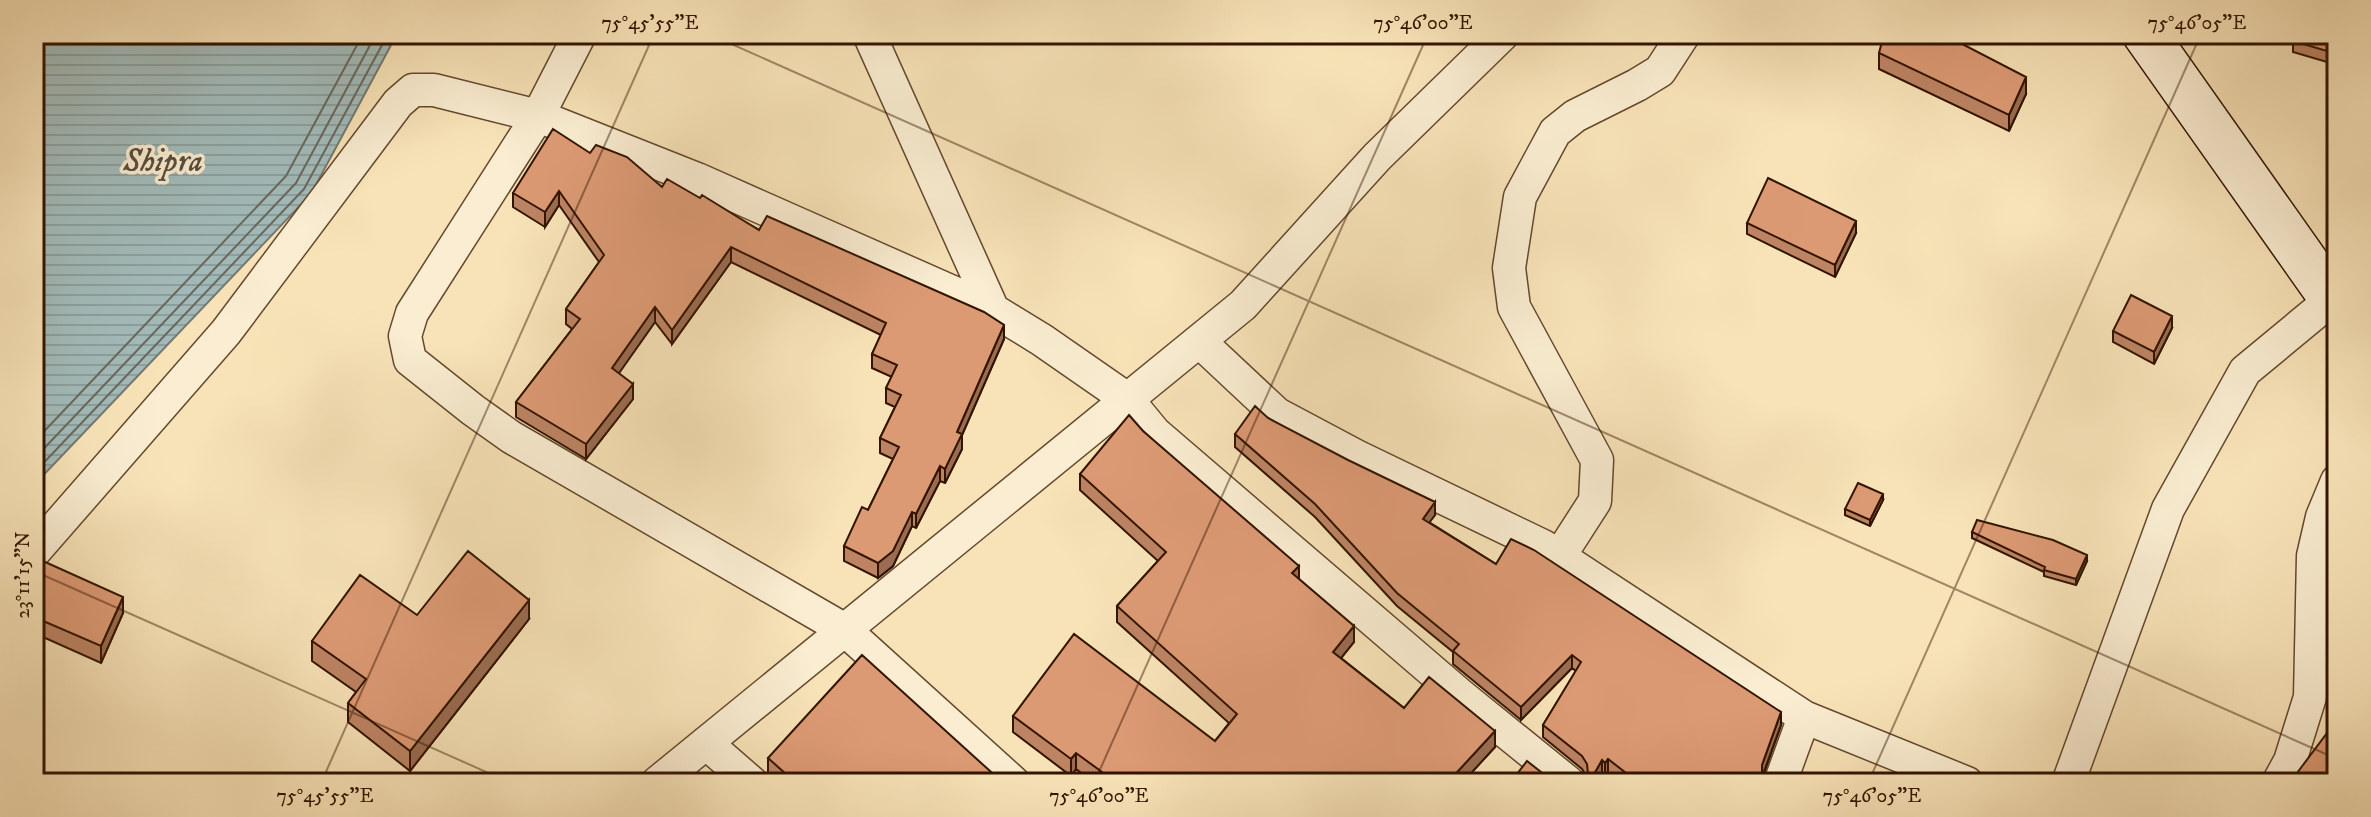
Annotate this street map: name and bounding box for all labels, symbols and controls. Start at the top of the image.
text: 75°45'55"E [601,11,699,36]
text: 75°46'00"E [1373,11,1473,36]
text: 75°46'05"E [2148,11,2246,36]
water label: Shipra [122,142,203,182]
text: 23°11'15"N [11,532,36,619]
text: 75°45'55"E [276,784,374,809]
text: 75°46'00"E [1049,784,1149,809]
text: 75°46'05"E [1823,784,1921,809]

